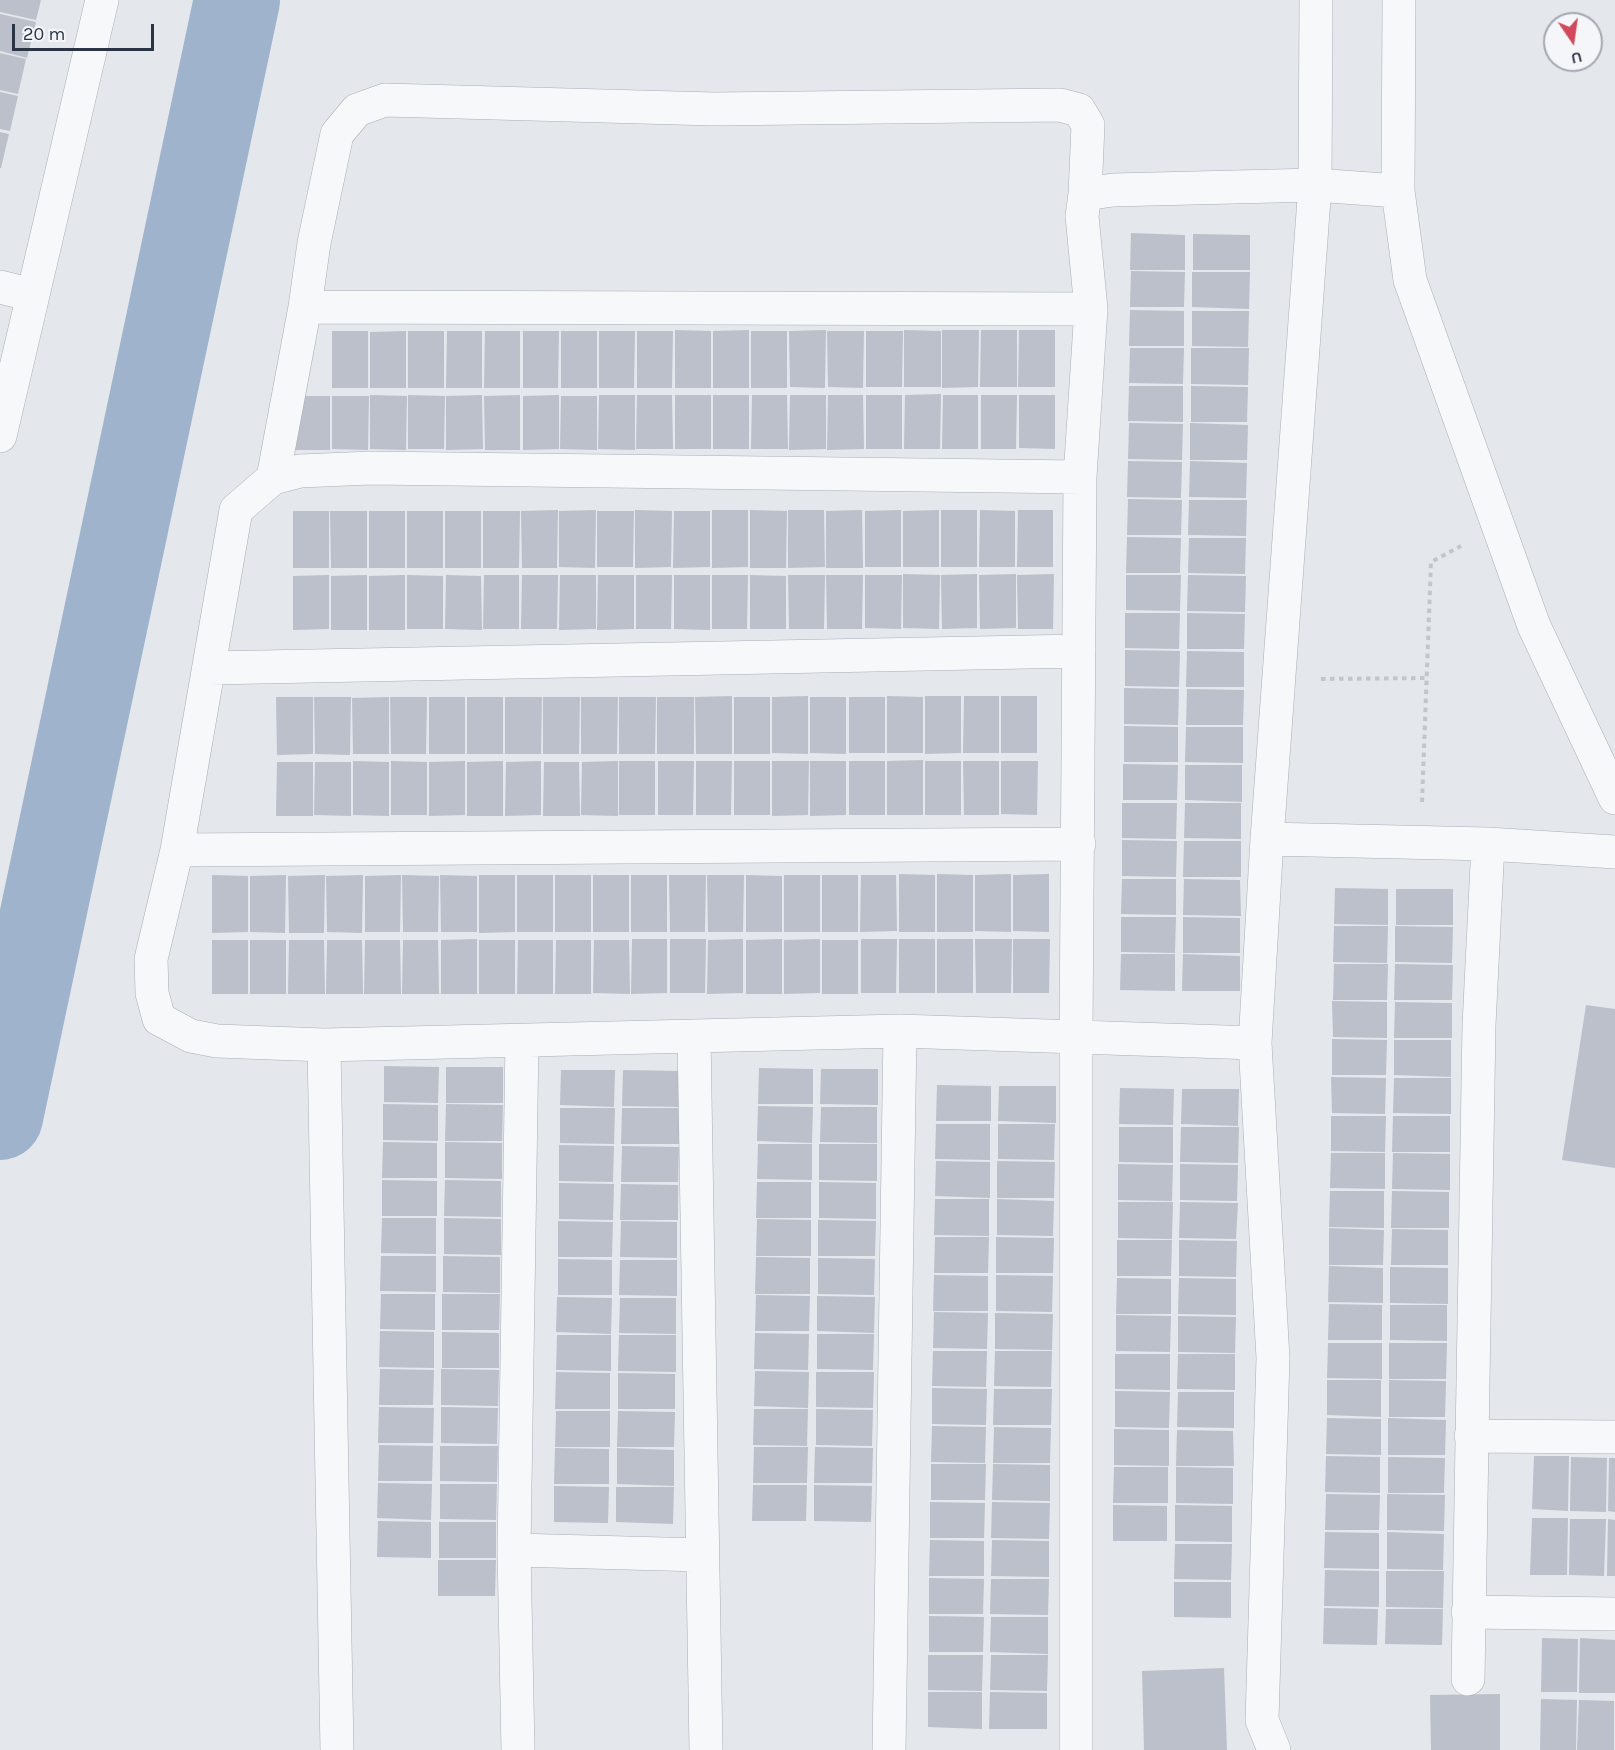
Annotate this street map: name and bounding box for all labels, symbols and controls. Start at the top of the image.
scale bar [15,12,158,50]
north arrow [1543,12,1603,72]
text: 20 m [23,23,65,45]
text: U [1569,48,1584,69]

